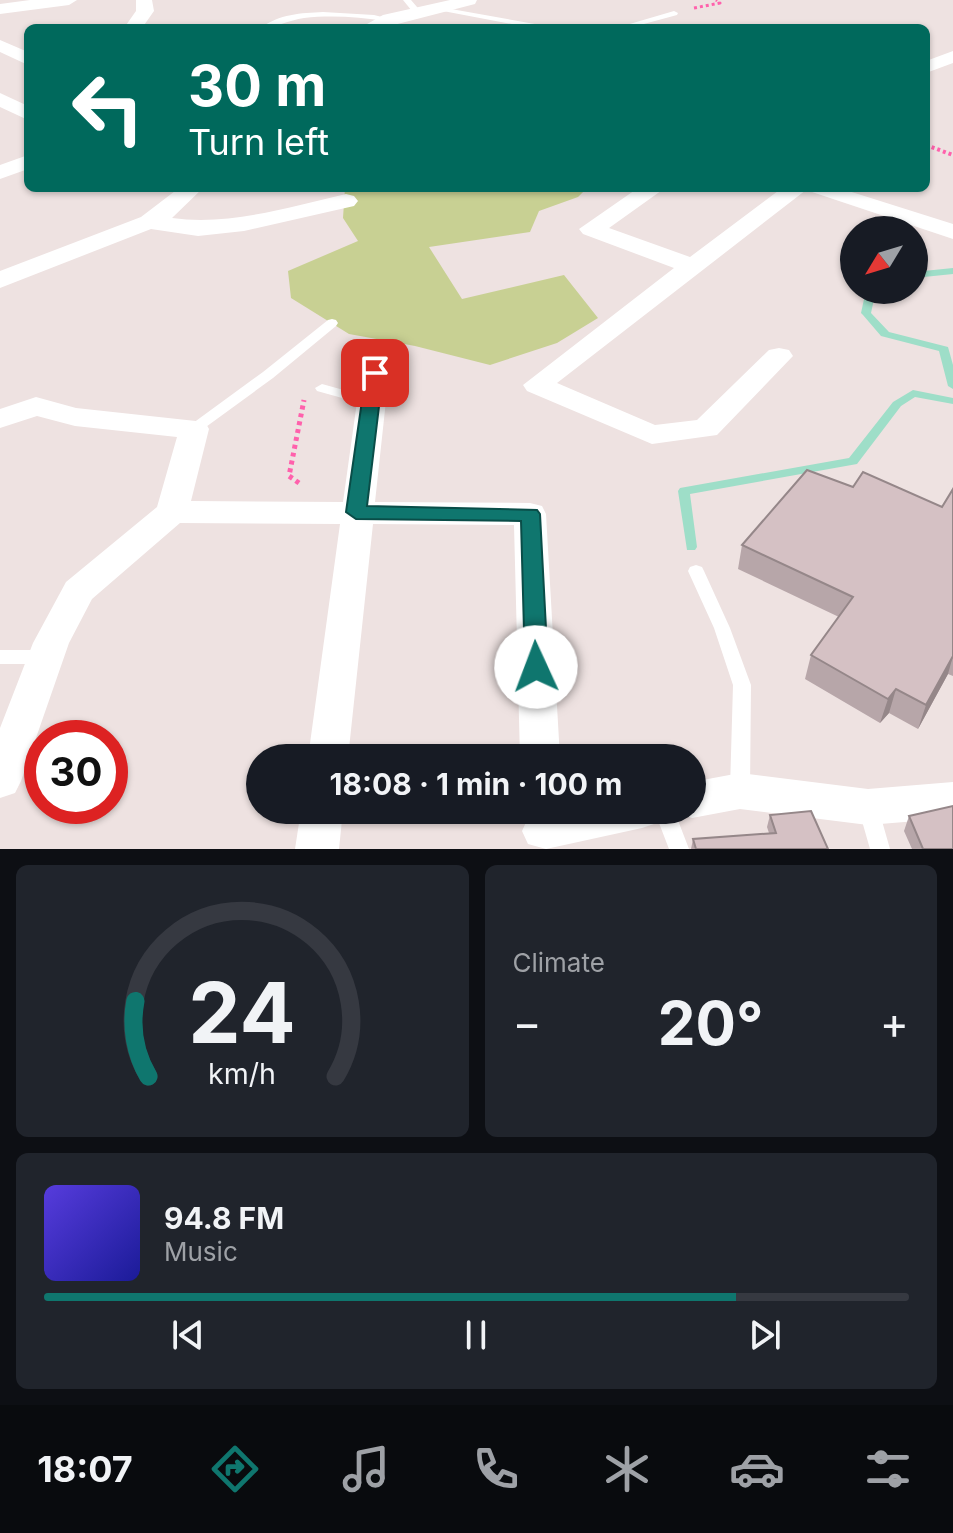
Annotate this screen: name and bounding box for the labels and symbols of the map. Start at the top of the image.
north arrow [840,216,928,304]
pin [341,339,409,407]
position arrow [494,625,578,709]
speed limit sign: 30 [24,720,128,824]

